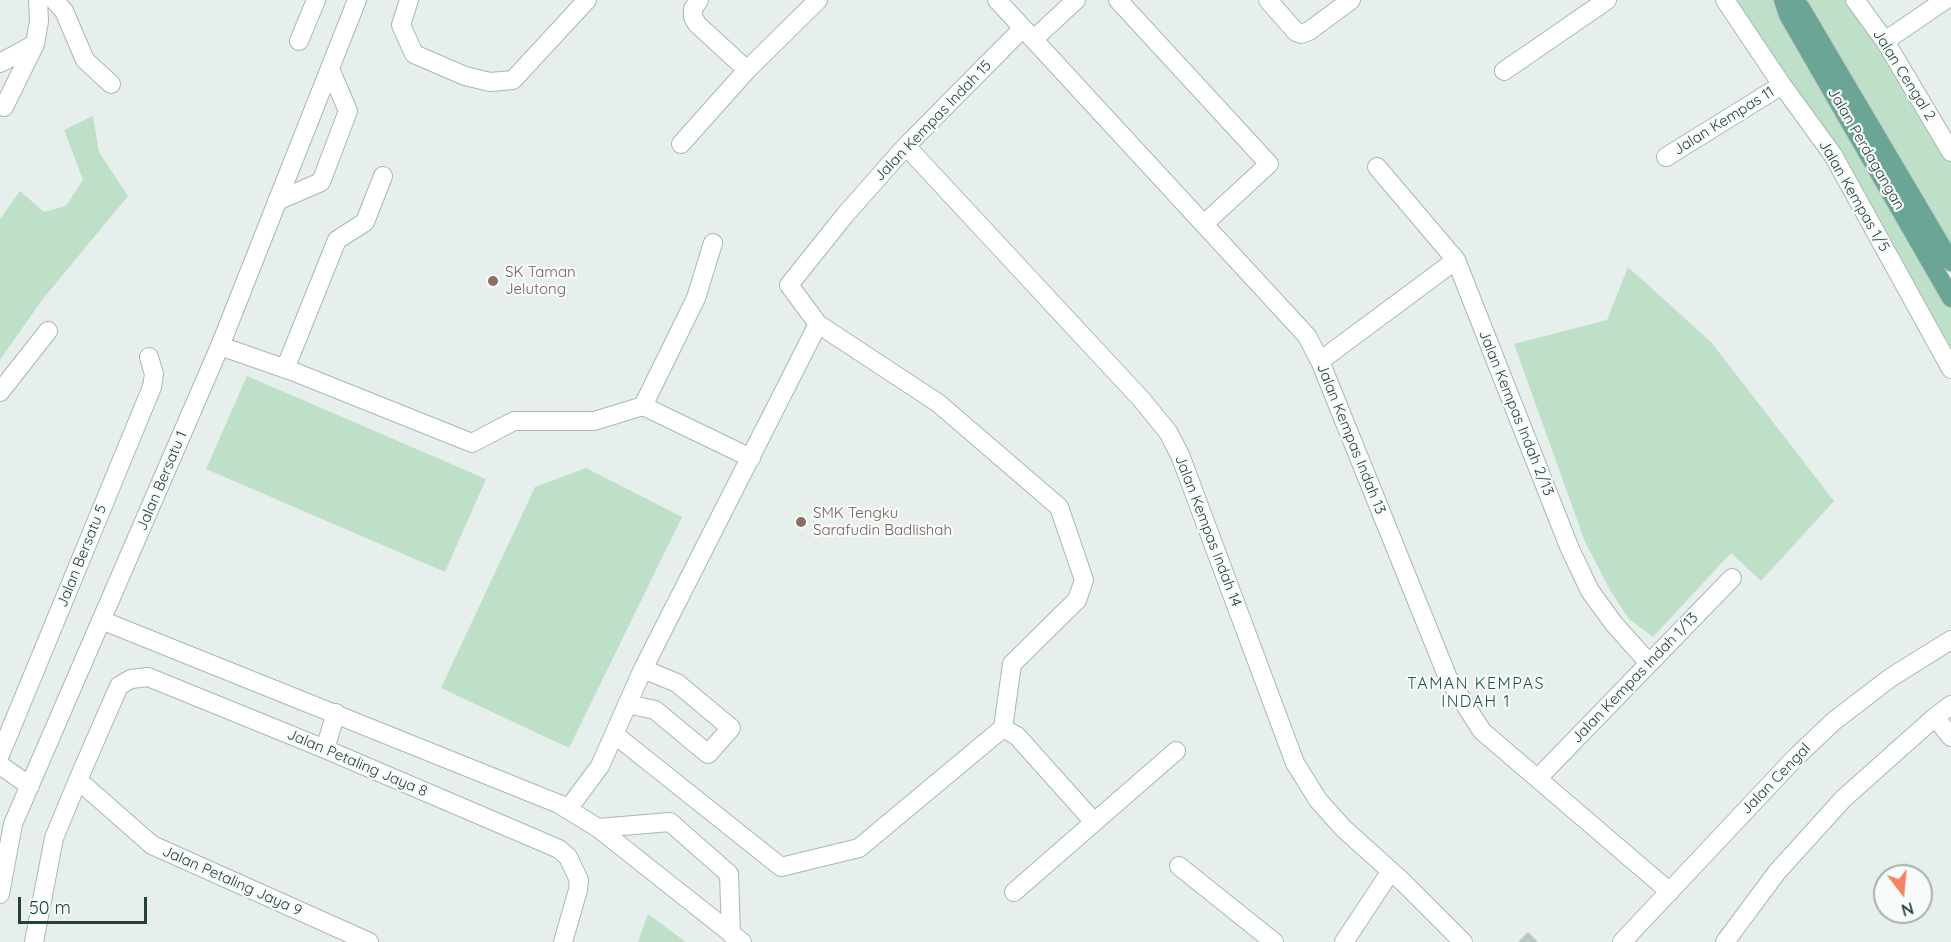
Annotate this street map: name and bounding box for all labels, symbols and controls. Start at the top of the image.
street label: Jalan Cengal 2 [1869,26,1939,124]
street label: Jalan Kempas Indah 15 [871,57,995,185]
street label: Jalan Kempas 11 [1670,83,1778,159]
street label: Jalan Perdagangan [1824,85,1908,213]
street label: Jalan Kempas 1/5 [1815,137,1893,255]
place label: SK Taman Jelutong [505,263,576,298]
marker: SK Taman Jelutong [486,274,500,288]
street label: Jalan Kempas Indah 2/13 [1474,328,1558,498]
street label: Jalan Kempas Indah 13 [1313,361,1389,517]
street label: Jalan Bersatu 1 [133,428,191,534]
street label: Jalan Kempas Indah 14 [1171,453,1245,609]
street label: Jalan Bersatu 5 [53,502,111,610]
place label: SMK Tengku Sarafudin Badlishah [813,504,952,539]
marker: SMK Tengku Sarafudin Badlishah [794,515,808,529]
street label: Jalan Kempas Indah 1/13 [1568,609,1702,747]
district label: TAMAN KEMPAS INDAH 1 [1407,674,1545,712]
street label: Jalan Petaling Jaya 8 [284,725,430,801]
street label: Jalan Cengal [1738,740,1814,818]
street label: Jalan Petaling Jaya 9 [159,842,305,920]
north arrow [1873,864,1933,924]
scale bar [21,885,150,923]
text: 50 m [29,896,71,919]
text: N [1899,898,1916,921]

